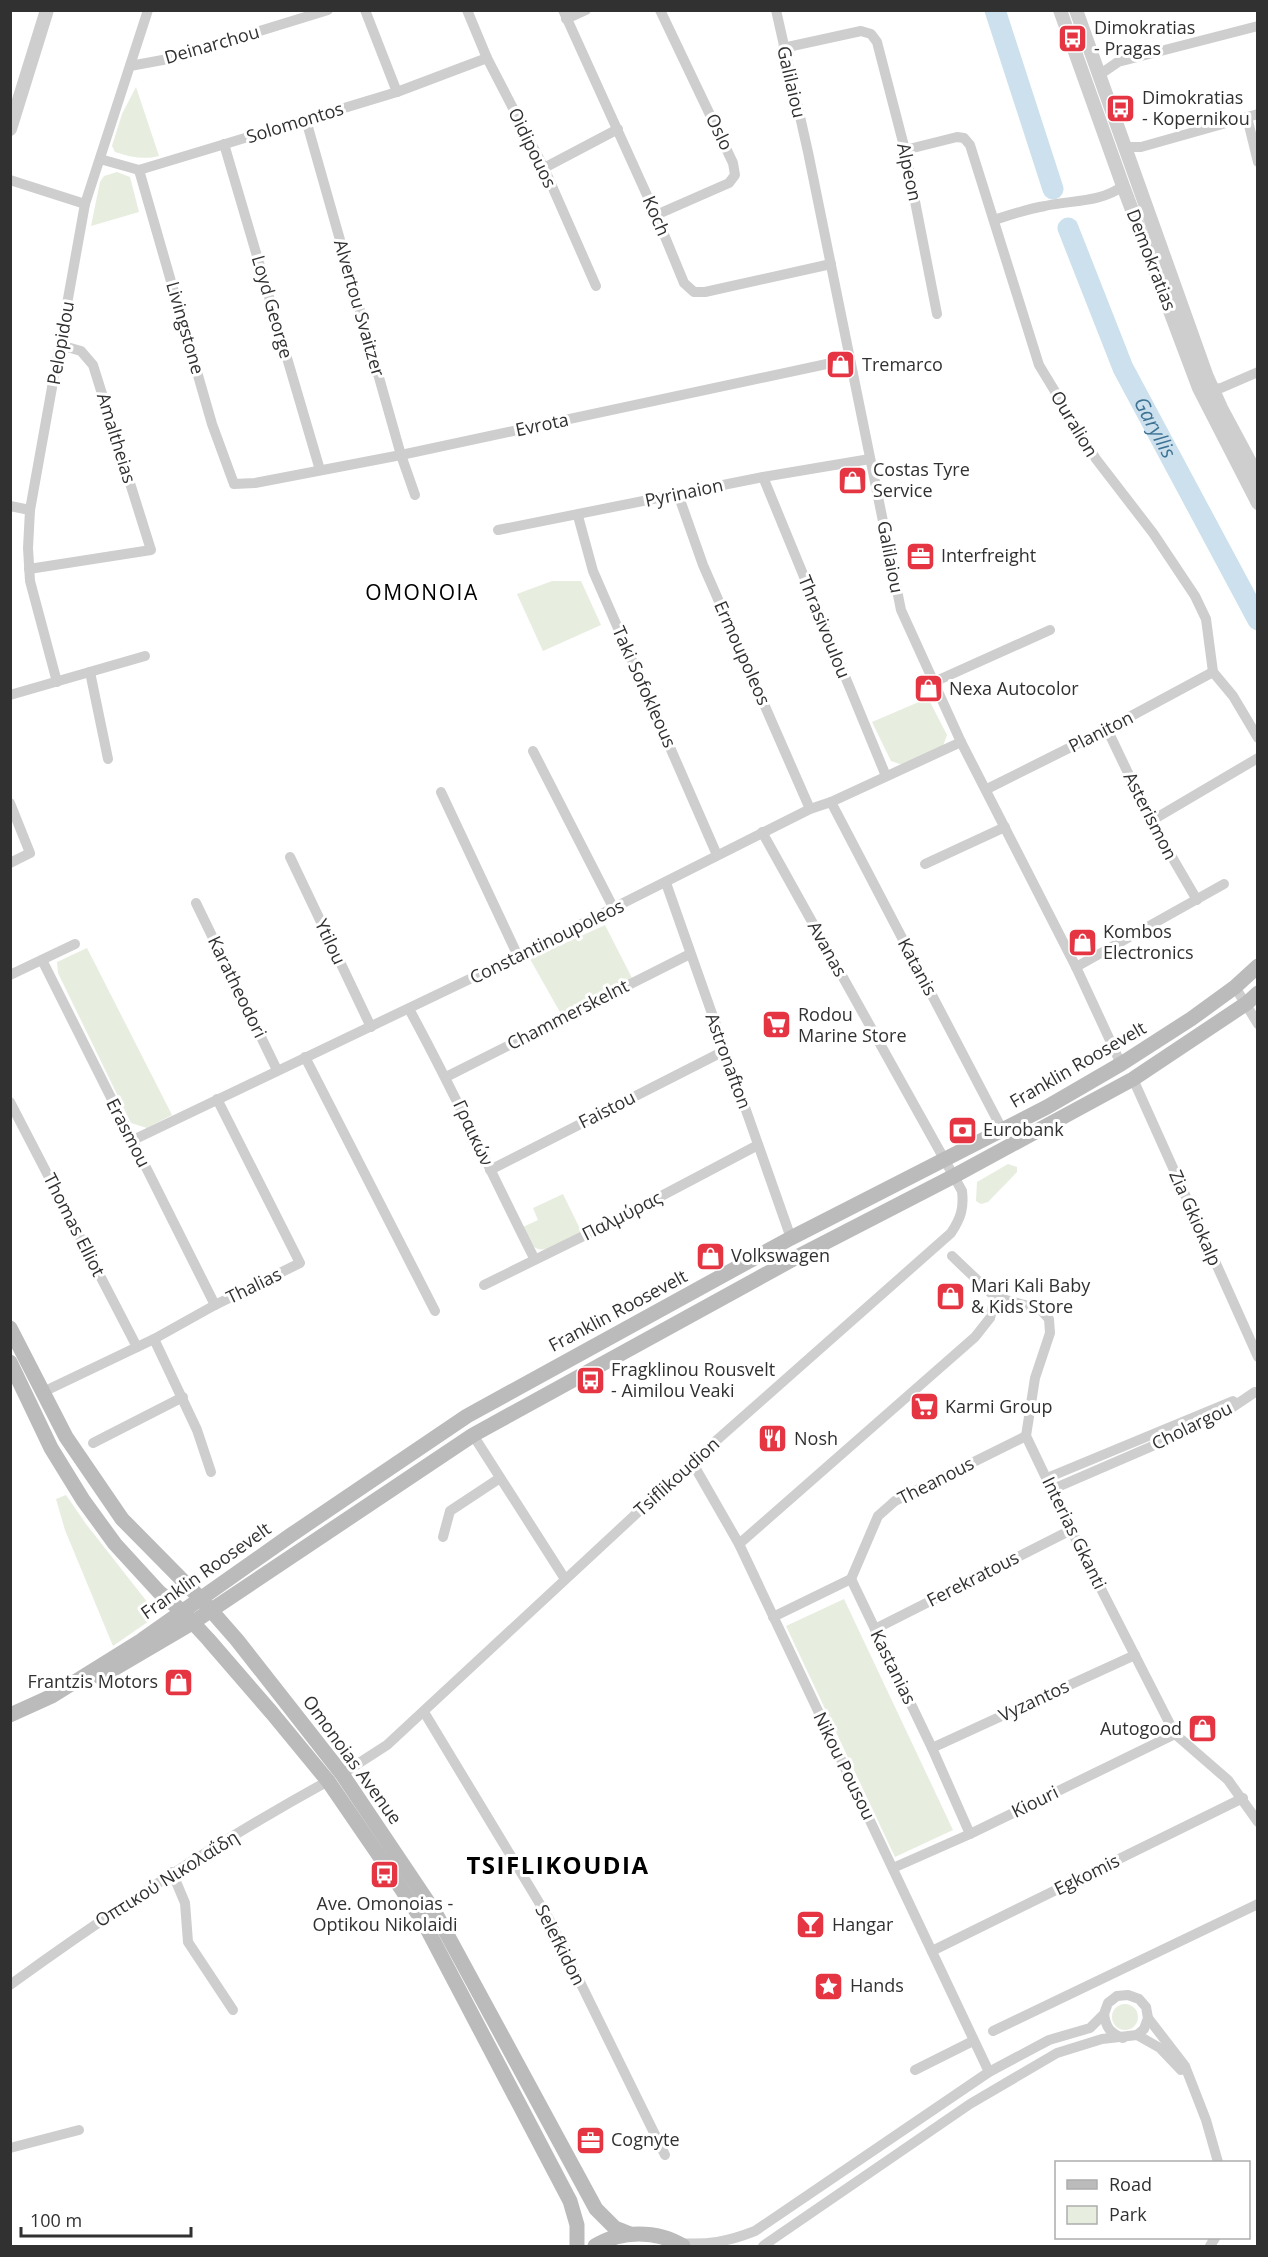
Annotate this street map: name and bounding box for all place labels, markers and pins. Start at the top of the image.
place label: Dimokratias - Pragas [1094,15,1195,60]
bus stop icon: Dimokratias - Pragas [1057,22,1089,54]
place label: Dimokratias - Kopernikou [1142,85,1250,130]
bus stop icon: Dimokratias - Kopernikou [1105,92,1137,124]
shop icon: Tremarco [825,349,857,381]
place label: Tremarco [862,352,943,376]
place label: Costas Tyre Service [873,457,970,502]
shop icon: Costas Tyre Service [836,464,868,496]
office icon: Interfreight [904,540,936,572]
place label: Interfreight [941,543,1036,567]
shop icon: Nexa Autocolor [912,673,944,705]
place label: Nexa Autocolor [949,676,1079,700]
place label: Kombos Electronics [1103,919,1194,964]
shop icon: Kombos Electronics [1066,926,1098,958]
place label: Rodou Marine Store [798,1002,907,1047]
supermarket icon: Rodou Marine Store [761,1009,793,1041]
bank icon: Eurobank [946,1114,978,1146]
place label: Eurobank [983,1117,1064,1141]
shop icon: Volkswagen [694,1240,726,1272]
place label: Volkswagen [731,1243,830,1267]
place label: Mari Kali Baby & Kids Store [971,1273,1091,1318]
shop icon: Mari Kali Baby & Kids Store [934,1280,966,1312]
place label: Fragklinou Rousvelt - Aimilou Veaki [611,1357,775,1402]
bus stop icon: Fragklinou Rousvelt - Aimilou Veaki [574,1364,606,1396]
supermarket icon: Karmi Group [908,1391,940,1423]
place label: Karmi Group [945,1394,1053,1418]
restaurant icon: Nosh [757,1423,789,1455]
place label: Nosh [794,1426,838,1450]
shop icon: Frantzis Motors [163,1666,195,1698]
place label: Frantzis Motors [27,1669,158,1693]
shop icon: Autogood [1187,1713,1219,1745]
place label: Autogood [1100,1716,1182,1740]
bus stop icon: Ave. Omonoias - Optikou Nikolaidi [369,1859,401,1891]
place label: Ave. Omonoias - Optikou Nikolaidi [312,1891,458,1936]
bar icon: Hangar [795,1909,827,1941]
place label: Hangar [832,1912,894,1936]
place icon: Hands [813,1970,845,2002]
place label: Hands [850,1973,904,1997]
office icon: Cognyte [574,2124,606,2156]
place label: Cognyte [611,2127,680,2151]

